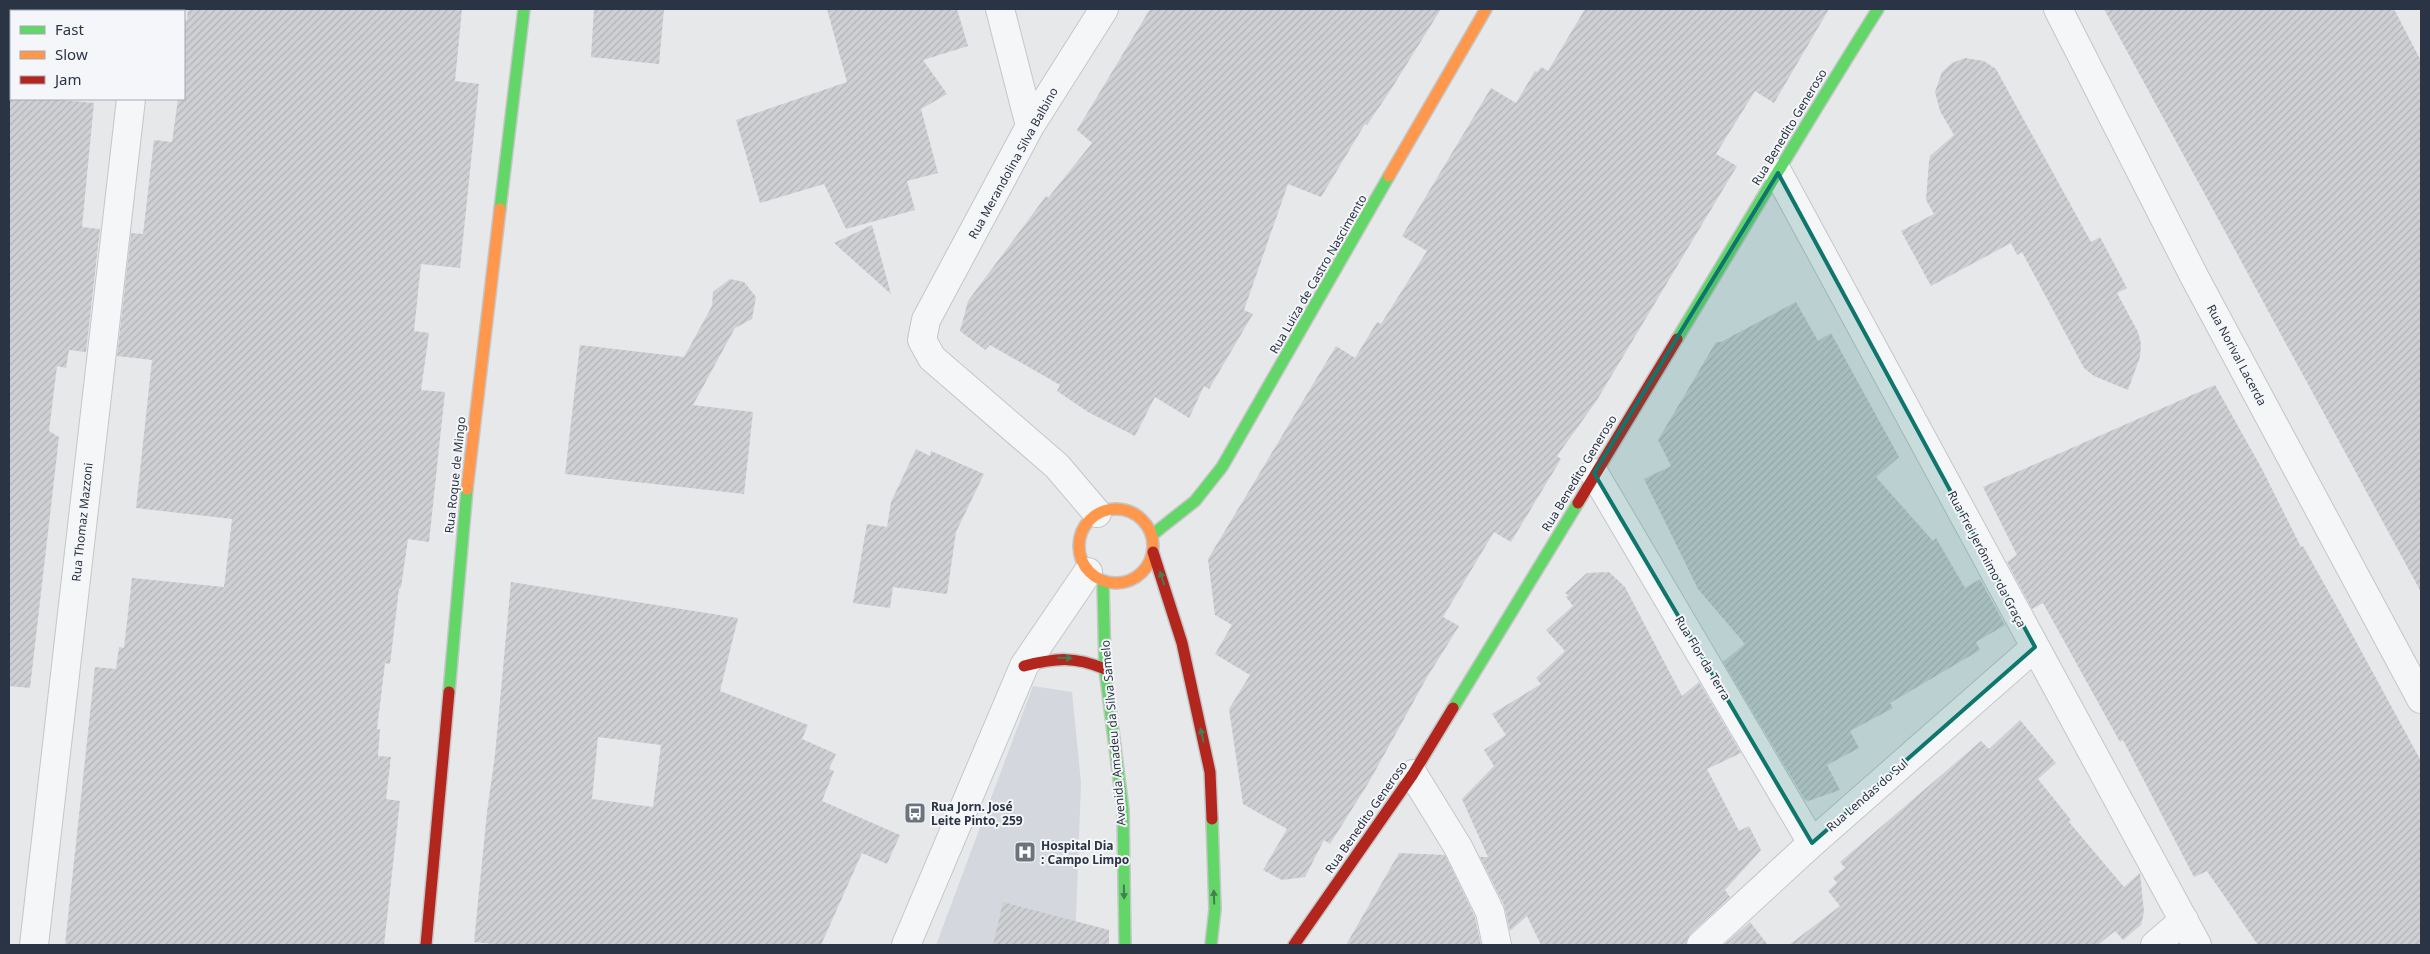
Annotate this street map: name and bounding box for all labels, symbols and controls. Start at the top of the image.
legend [10,10,185,100]
text: Fast [55,19,84,39]
text: Slow [55,44,88,64]
street label: Rua Benedito Generoso [1747,65,1831,189]
text: Jam [53,69,82,89]
street label: Rua Merandolina Silva Balbino [964,84,1062,242]
street label: Rua Luiza de Castro Nascimento [1265,191,1371,357]
street label: Rua Norival Lacerda [2203,301,2271,409]
street label: Rua Benedito Generoso [1537,411,1621,535]
street label: Rua Roque de Mingo [440,416,470,534]
street label: Rua Thomaz Mazzoni [67,462,97,582]
street label: Rua Frei Jerônimo da Graça [1944,488,2030,630]
one-way arrow [1157,570,1165,585]
street label: Rua Flor da Terra [1671,613,1735,703]
street label: Avenida Amadeu da Silva Samelo [1096,640,1130,826]
one-way arrow [1057,654,1073,662]
one-way arrow [1198,728,1206,743]
street label: Rua Lendas do Sul [1823,755,1911,835]
street label: Rua Benedito Generoso [1321,758,1411,876]
place label: Rua Jorn. José Leite Pinto, 259 [931,798,1023,829]
bus stop icon: Rua Jorn. José Leite Pinto, 259 [903,801,927,825]
place label: Hospital Dia : Campo Limpo [1041,837,1129,868]
hospital icon: Hospital Dia : Campo Limpo [1013,840,1037,864]
one-way arrow [1120,884,1128,900]
one-way arrow [1210,888,1218,904]

